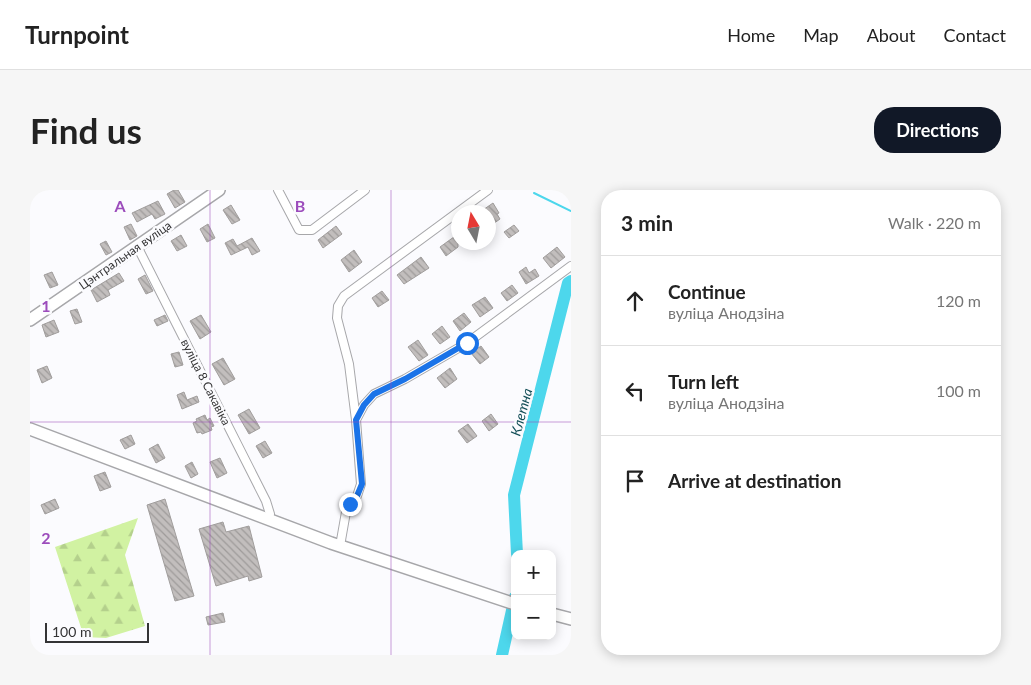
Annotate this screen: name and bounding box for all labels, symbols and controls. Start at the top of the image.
text: Turnpoint [25,20,129,49]
text: Home [727,24,775,46]
text: Map [803,24,839,46]
text: About [867,24,916,46]
text: Contact [944,24,1006,46]
button: Directions [874,107,1001,153]
text: Find us [30,109,142,151]
text: A [113,196,126,215]
text: B [295,196,305,215]
north arrow [451,205,496,250]
text: 3 min [621,210,673,235]
text: Walk · 220 m [888,213,981,232]
street label: Цэнтральная вуліца [76,217,174,293]
text: Continue [668,280,746,303]
icon: ahead [621,287,649,315]
text: 120 m [936,291,981,310]
text: 1 [41,296,51,315]
text: вуліца Анодзіна [668,303,785,322]
route start [456,332,479,355]
street label: вуліца 8 Сакавіка [178,336,234,428]
text: Turn left [668,370,739,393]
icon: left [621,377,649,405]
text: 100 m [936,381,981,400]
water label: Клетна [506,386,536,438]
text: вуліца Анодзіна [668,393,785,412]
icon: arrive [621,467,649,495]
text: Arrive at destination [668,469,841,492]
route end [339,493,362,516]
text: 2 [41,528,51,547]
map controls [511,550,556,640]
button: + [511,550,556,595]
button: − [511,595,556,640]
scale bar [45,620,149,643]
text: 100 m [52,623,91,640]

